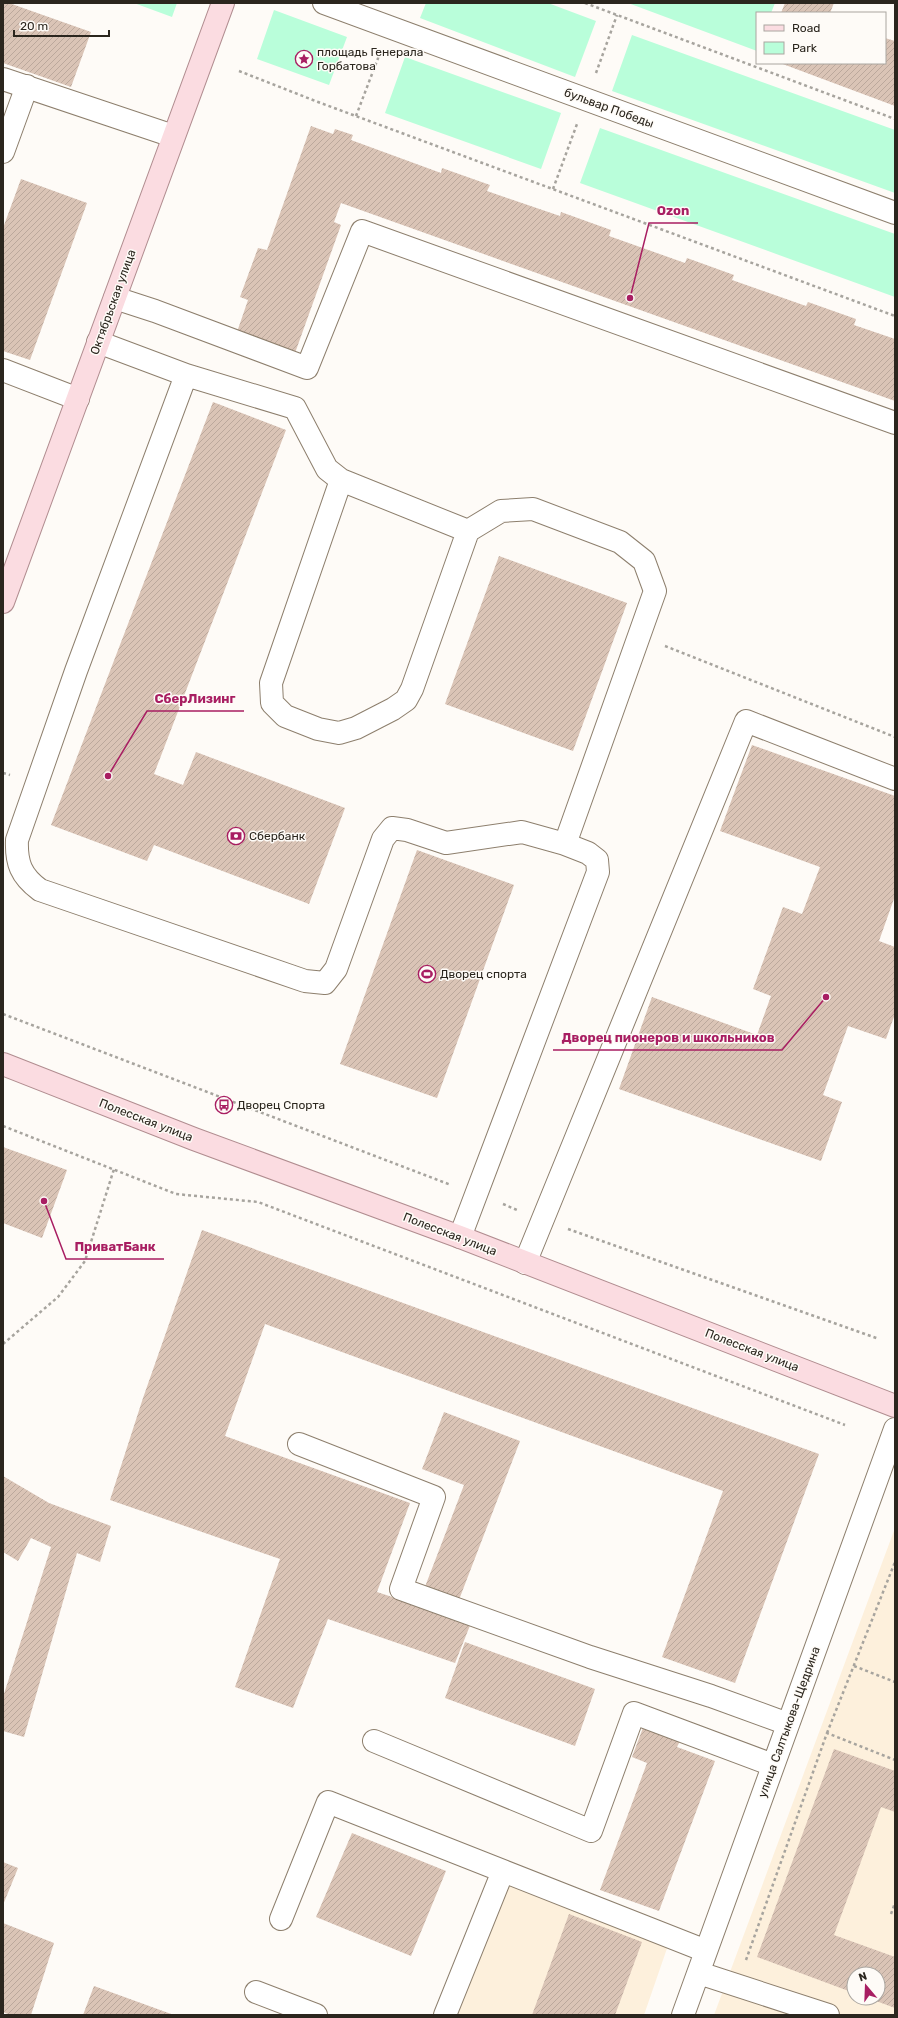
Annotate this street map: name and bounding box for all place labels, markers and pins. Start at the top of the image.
place label: площадь Генерала Горбатова [317,45,423,73]
place icon: площадь Генерала Горбатова [294,49,314,69]
callout: Ozon [649,198,698,223]
callout: СберЛизинг [147,686,244,711]
bank icon: Сбербанк [226,826,246,846]
place label: Сбербанк [249,829,306,843]
sports icon: Дворец спорта [417,964,437,984]
place label: Дворец спорта [440,967,527,981]
callout: Дворец пионеров и школьников [553,1025,782,1050]
bus stop icon: Дворец Спорта [214,1095,234,1115]
place label: Дворец Спорта [237,1098,325,1112]
callout: ПриватБанк [66,1234,164,1259]

